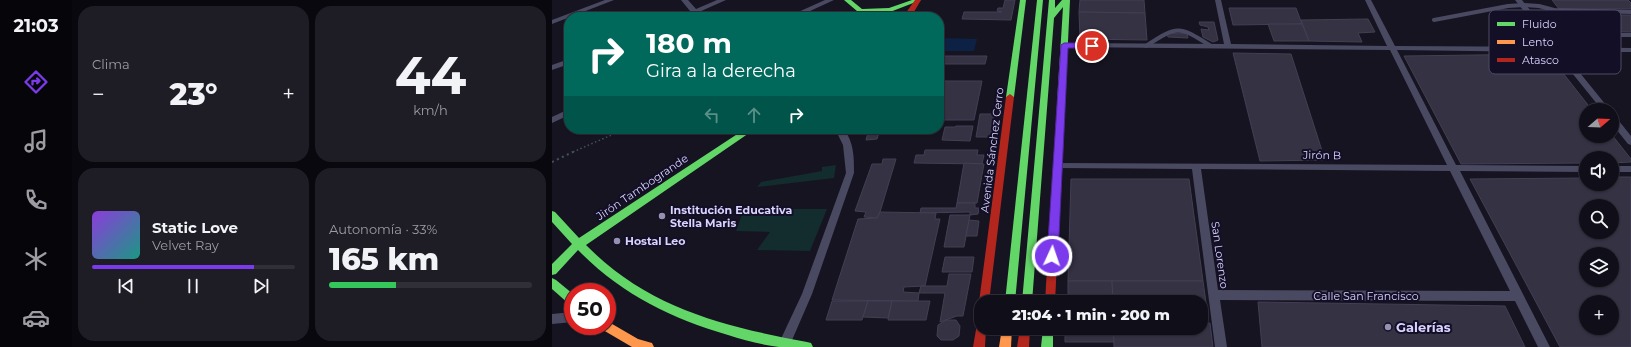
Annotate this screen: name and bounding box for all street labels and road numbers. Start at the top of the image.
street label: Avenida Sánchez Cerro [977,86,1007,214]
street label: Jirón B [1302,148,1341,162]
street label: Jirón Tambogrande [592,151,691,224]
street label: San Lorenzo [1208,221,1232,290]
street label: Calle San Francisco [1313,289,1419,303]

